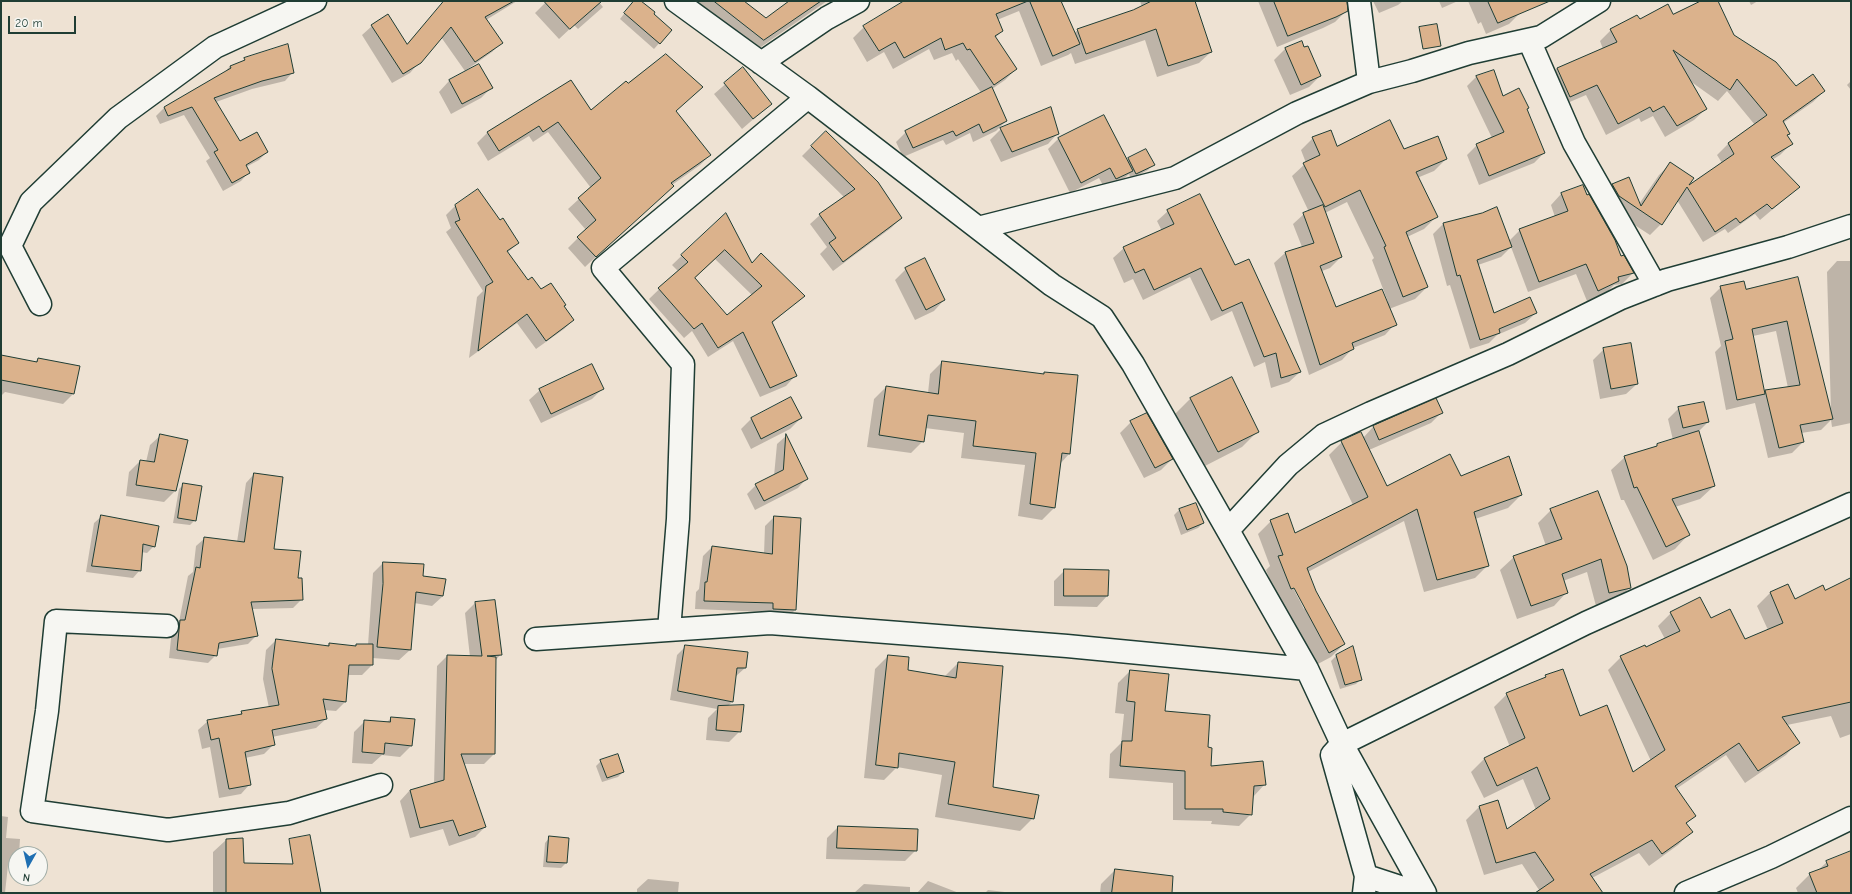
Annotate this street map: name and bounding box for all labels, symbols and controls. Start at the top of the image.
scale bar [10,8,78,34]
text: 20 m [15,16,43,30]
north arrow [8,846,48,886]
text: N [22,870,31,884]

